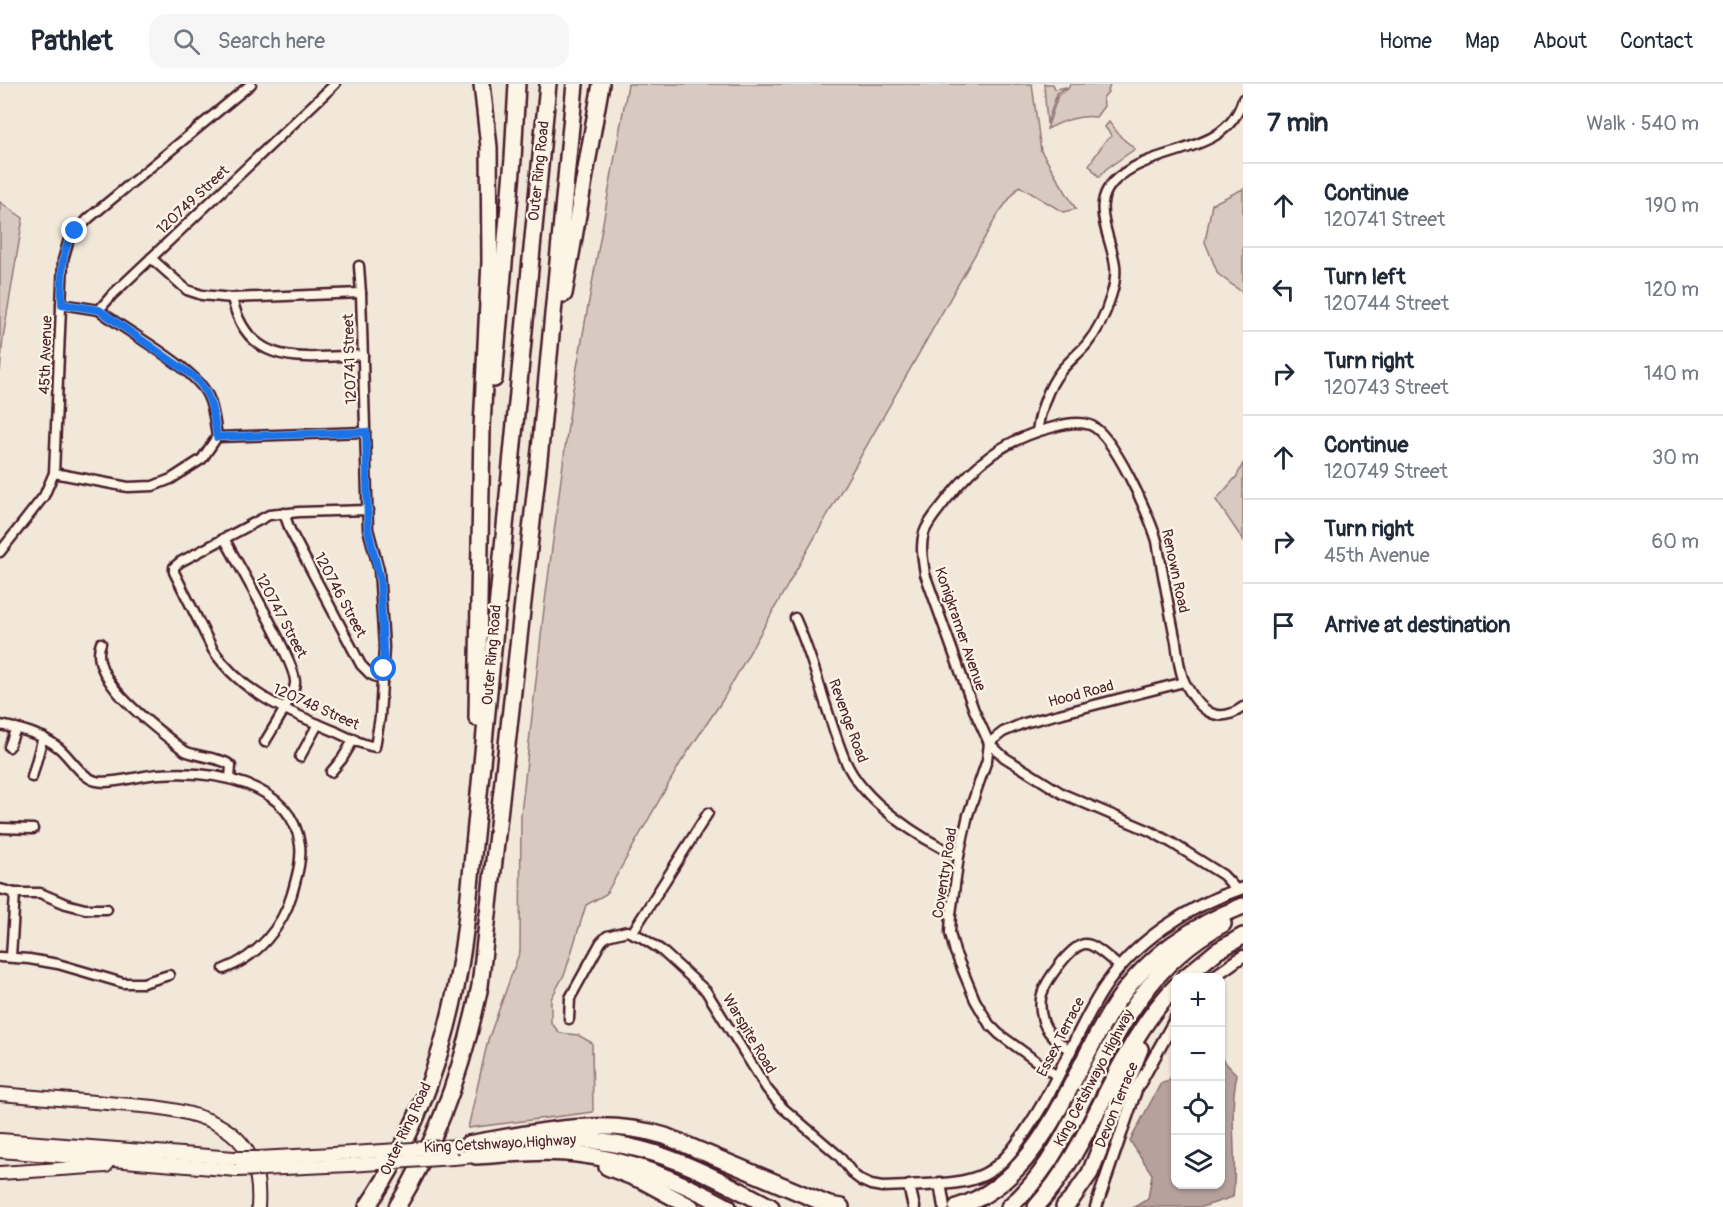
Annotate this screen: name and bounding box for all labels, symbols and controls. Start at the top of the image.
search box [149,14,569,68]
text: Pathlet [30,24,113,59]
icon: search [170,25,203,58]
text: Search here [218,27,325,55]
text: Home [1379,28,1432,55]
text: Map [1465,28,1500,55]
text: About [1533,28,1587,55]
text: Contact [1620,28,1693,55]
text: 7 min [1267,107,1329,139]
text: Walk · 540 m [1586,111,1699,136]
street label: Outer Ring Road [524,120,554,222]
street label: 120749 Street [153,161,234,239]
text: Continue [1324,179,1408,207]
icon: ahead [1267,189,1300,222]
text: 190 m [1645,193,1699,218]
text: 120741 Street [1324,207,1445,232]
route end [61,217,87,243]
text: Turn left [1324,263,1406,291]
icon: left [1267,273,1300,306]
text: 120 m [1644,277,1699,302]
text: 120744 Street [1324,291,1449,316]
street label: 120741 Street [339,312,361,405]
street label: 45th Avenue [35,314,57,395]
text: Turn right [1324,347,1414,375]
icon: right [1267,357,1300,390]
text: 140 m [1644,361,1699,386]
text: 120743 Street [1324,375,1449,400]
text: Continue [1324,431,1408,459]
icon: ahead [1267,441,1300,474]
text: 30 m [1652,445,1699,470]
text: 120749 Street [1324,459,1448,484]
text: Turn right [1324,515,1414,543]
icon: right [1267,525,1300,558]
street label: Renown Road [1157,527,1193,615]
text: 60 m [1652,529,1699,554]
text: 45th Avenue [1324,543,1430,568]
street label: 120746 Street [310,549,371,642]
street label: Konigkramer Avenue [930,565,990,694]
street label: 120747 Street [251,570,312,662]
street label: Outer Ring Road [478,604,506,706]
icon: arrive [1267,609,1300,642]
text: Arrive at destination [1324,611,1510,639]
route start [370,655,396,681]
street label: Hood Road [1046,676,1116,712]
street label: Revenge Road [824,677,872,765]
street label: 120748 Street [270,679,363,735]
street label: Coventry Road [928,826,962,920]
map controls [1171,973,1225,1189]
button: + [1171,973,1225,1027]
street label: Warspite Road [718,991,780,1077]
street label: Essex Terrace [1033,993,1089,1080]
street label: King Cetshwayo Highway [1050,1006,1138,1150]
button: − [1171,1027,1225,1081]
street label: Devon Terrace [1091,1059,1143,1151]
street label: Outer Ring Road [376,1079,436,1179]
button: locate [1171,1081,1225,1135]
street label: King Cetshwayo Highway [423,1130,577,1157]
button: layers [1171,1135,1225,1189]

